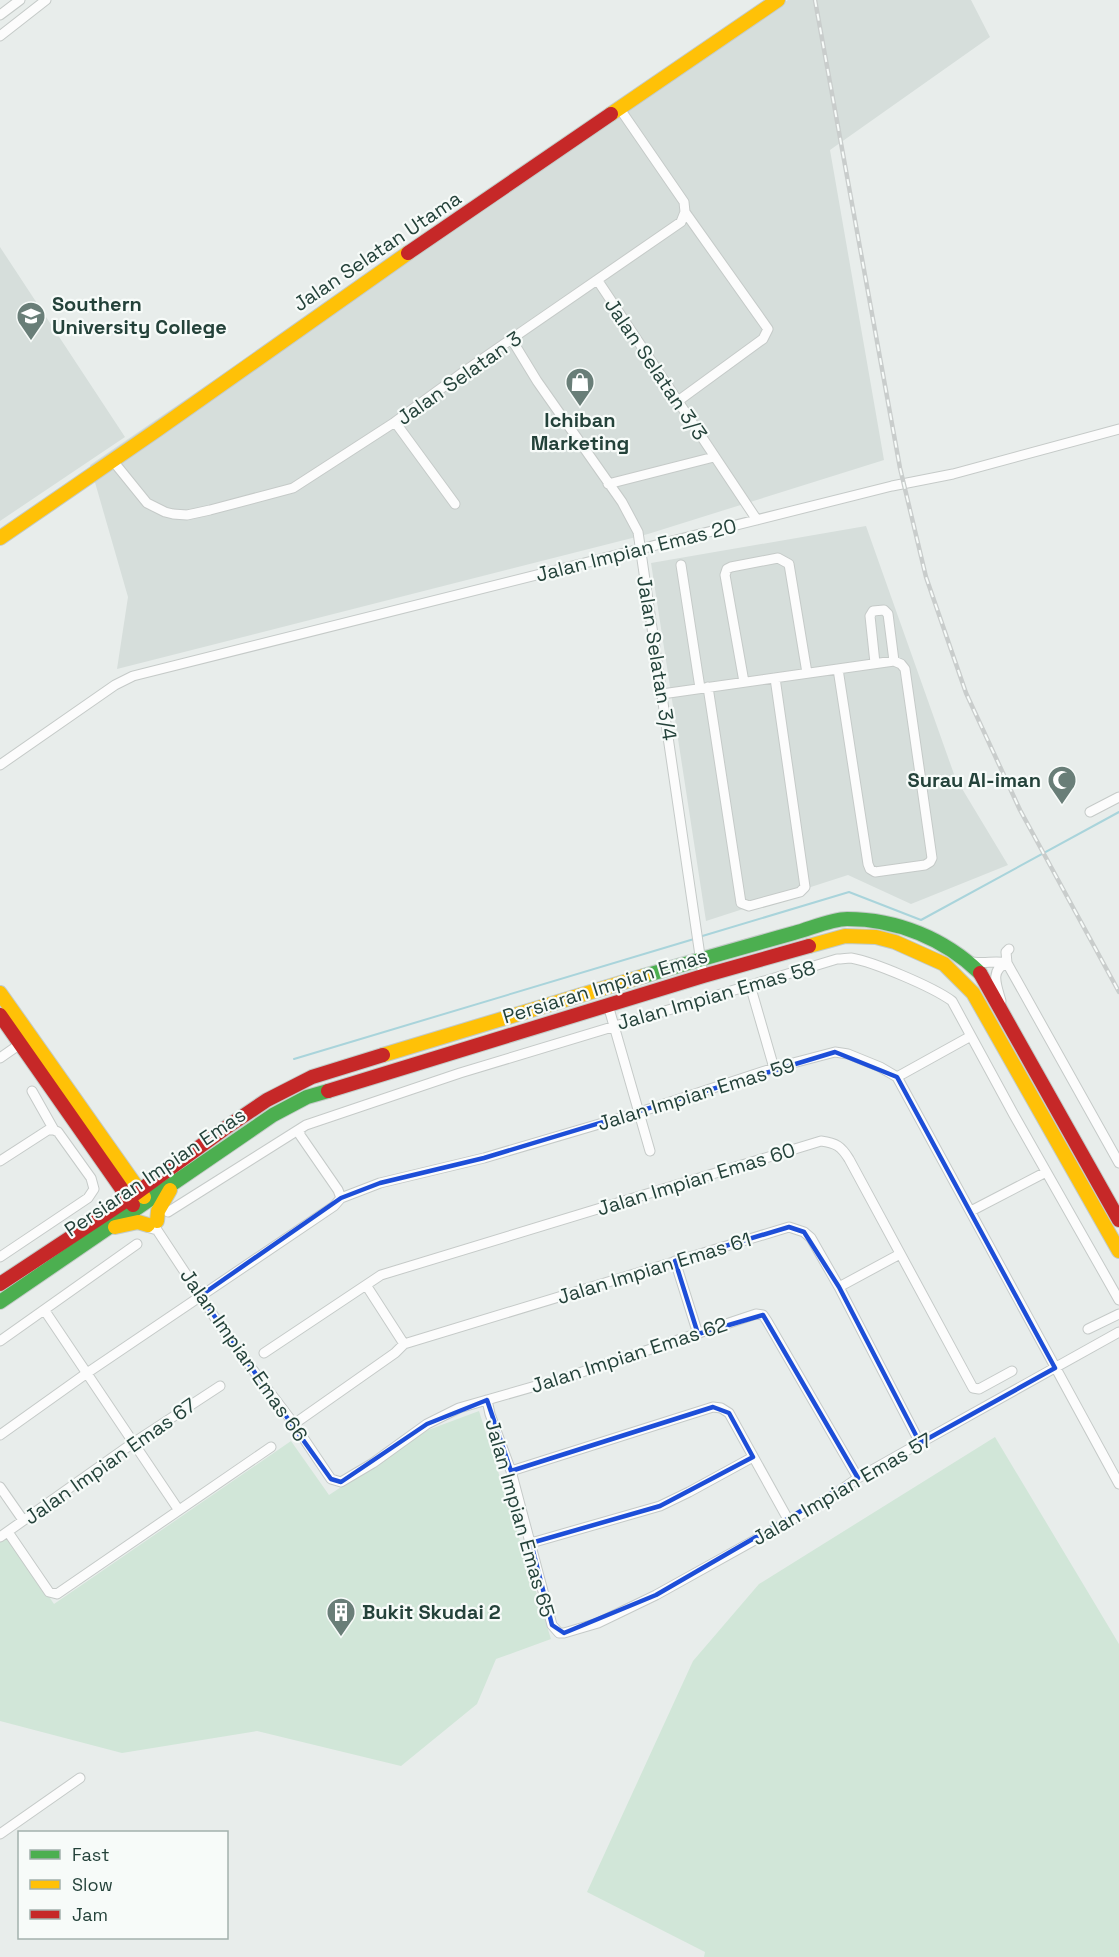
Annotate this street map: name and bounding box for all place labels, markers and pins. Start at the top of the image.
place label: Southern University College [52,291,227,340]
school or university icon: Southern University College [15,300,47,342]
shop icon: Ichiban Marketing [564,366,596,408]
place label: Ichiban Marketing [531,407,629,456]
mosque icon: Surau Al-iman [1046,764,1078,806]
place label: Surau Al-iman [908,767,1041,793]
building icon: Bukit Skudai 2 [325,1596,357,1638]
place label: Bukit Skudai 2 [362,1599,501,1625]

